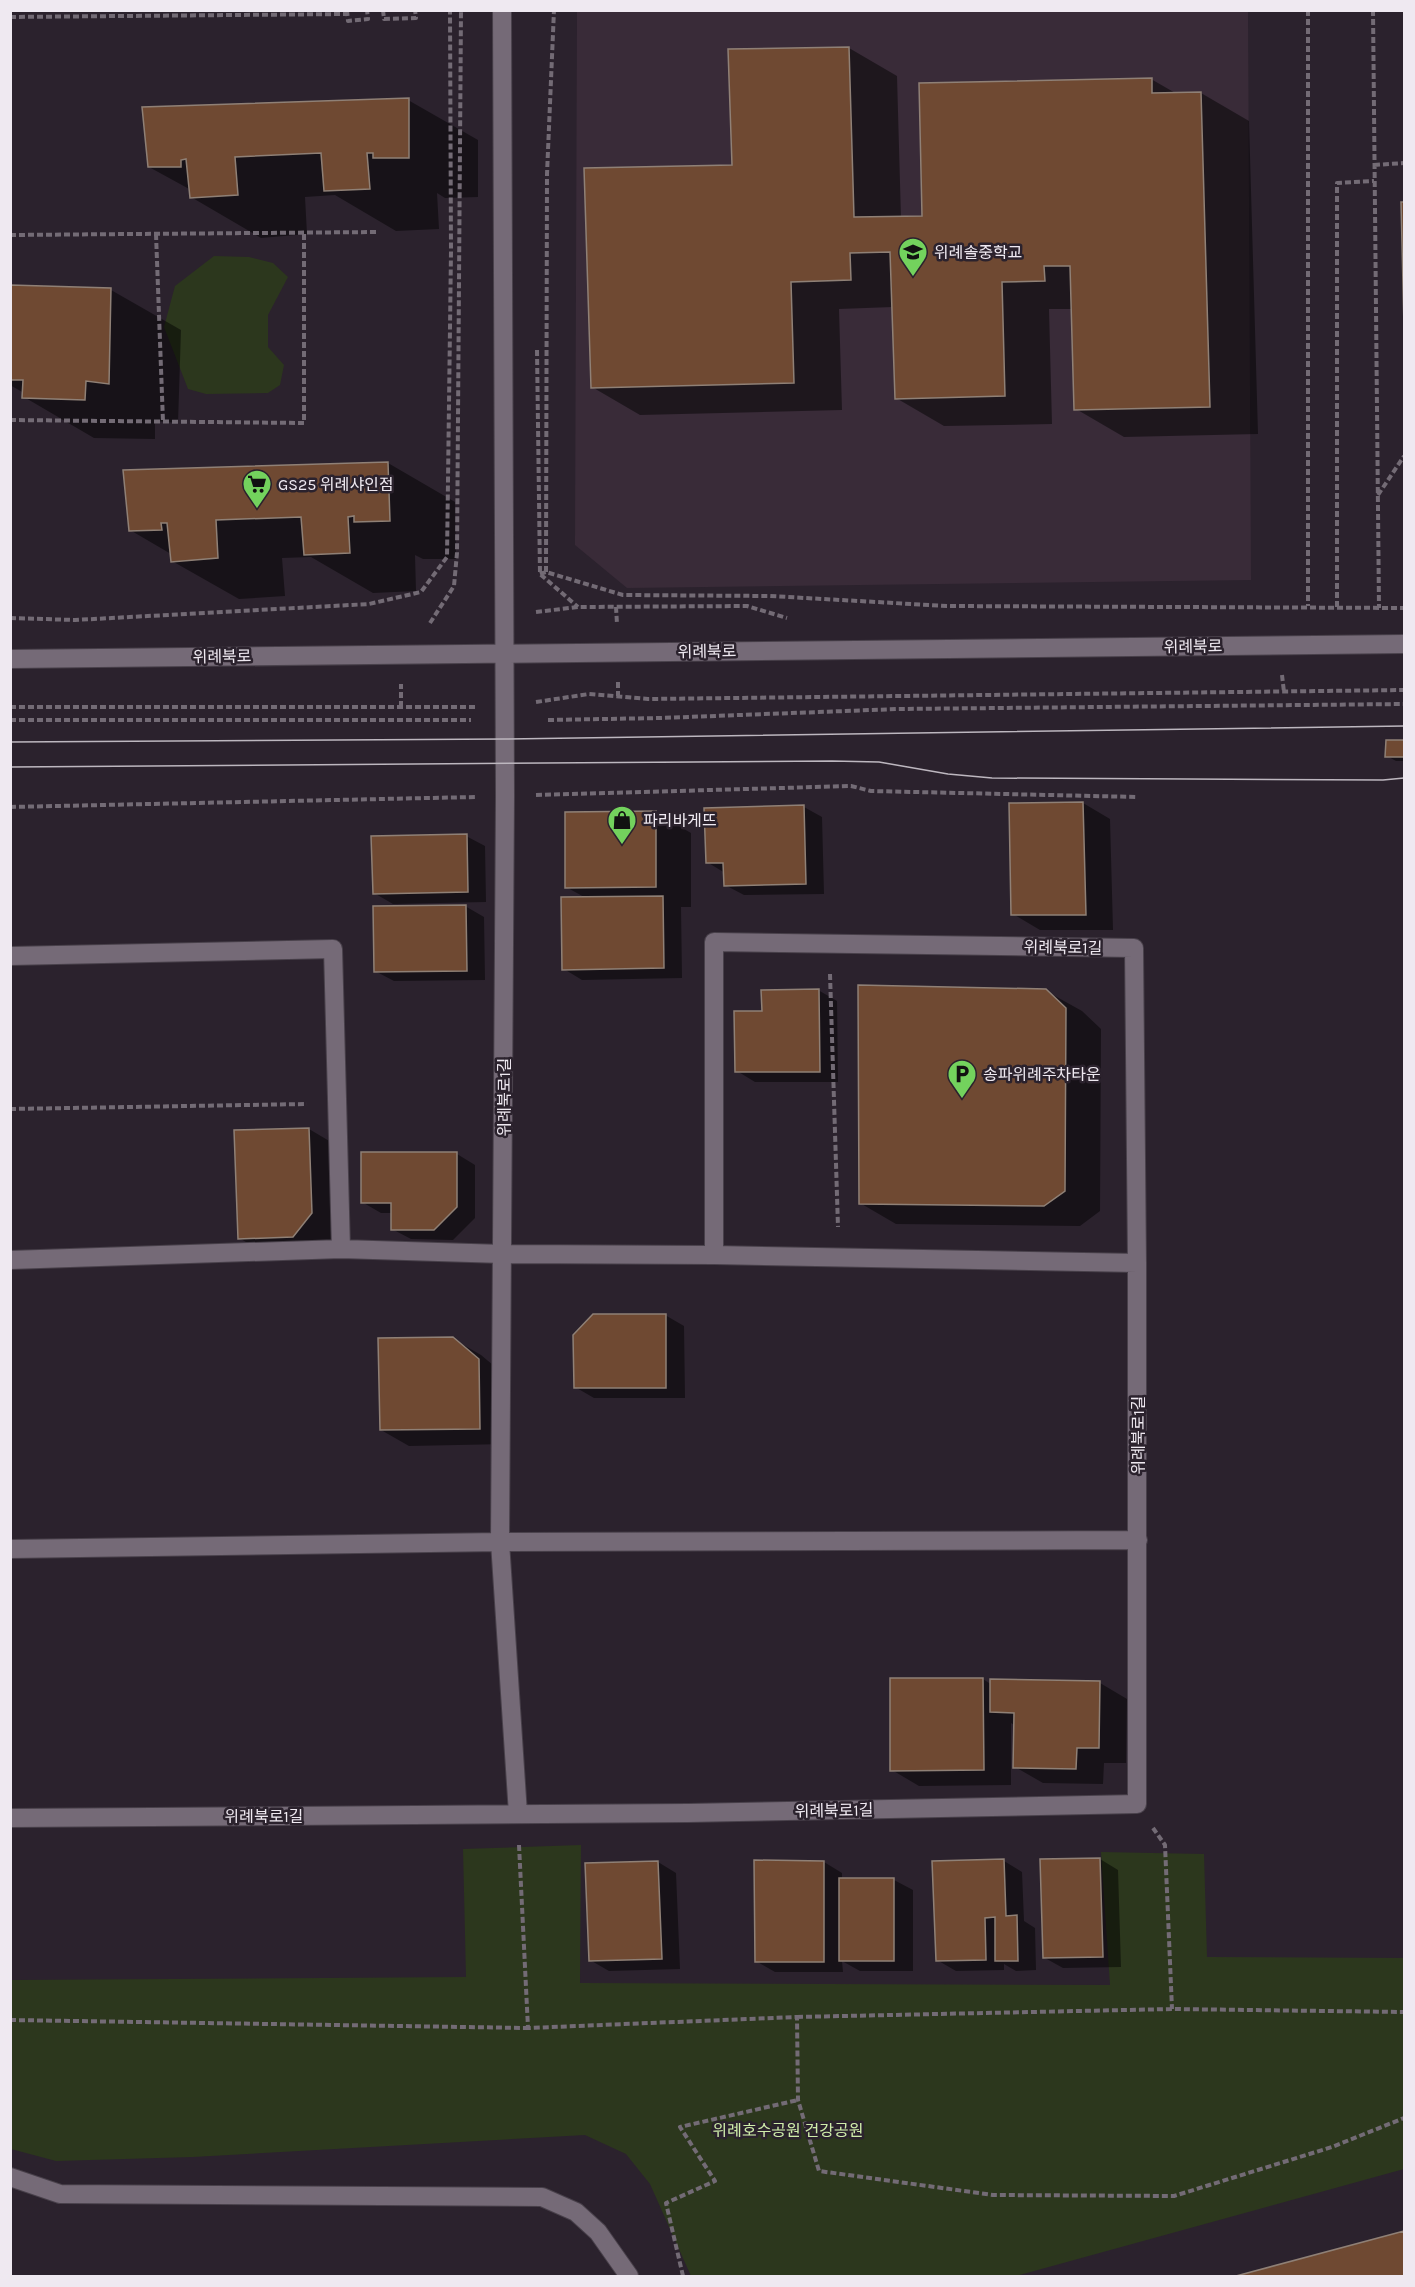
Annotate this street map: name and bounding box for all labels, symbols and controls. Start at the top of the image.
school or university icon: 위례솔중학교 [897,236,929,278]
place label: 위례솔중학교 [934,243,1022,262]
supermarket icon: GS25 위례샤인점 [241,468,273,510]
place label: GS25 위례샤인점 [278,475,394,494]
street label: 위례북로 [1163,636,1223,657]
street label: 위례북로 [677,641,737,662]
street label: 위례북로 [192,646,252,667]
shop icon: 파리바게뜨 [606,804,638,846]
place label: 파리바게뜨 [643,811,717,830]
street label: 위례북로1길 [1023,937,1103,958]
street label: 위례북로1길 [495,1058,514,1136]
parking icon: 송파위례주차타운 [946,1058,978,1100]
place label: 송파위례주차타운 [983,1065,1101,1084]
street label: 위례북로1길 [1129,1396,1148,1474]
street label: 위례북로1길 [794,1800,874,1821]
street label: 위례북로1길 [225,1807,303,1826]
park label: 위례호수공원 건강공원 [712,2121,864,2140]

